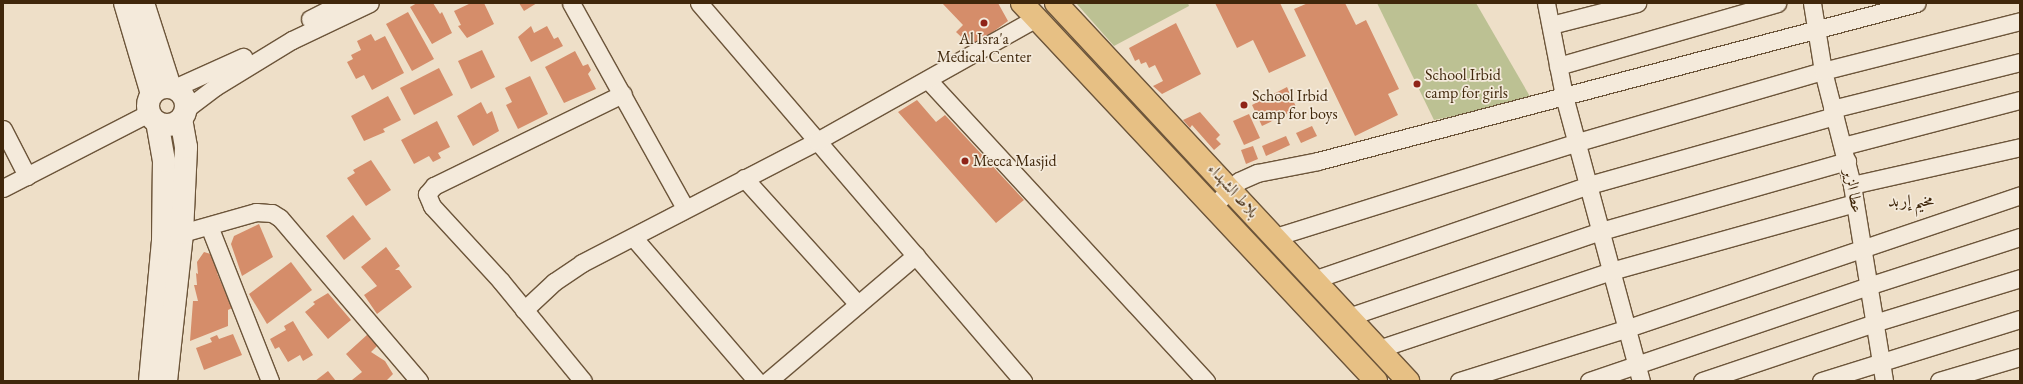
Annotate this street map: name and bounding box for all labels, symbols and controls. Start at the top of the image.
marker: Al Isra'a Medical Center [979,18,989,28]
place label: Al Isra'a Medical Center [937,29,1031,67]
place label: School Irbid camp for girls [1425,65,1508,103]
marker: School Irbid camp for girls [1412,79,1422,89]
place label: School Irbid camp for boys [1252,86,1338,124]
marker: School Irbid camp for boys [1239,100,1249,110]
place label: Mecca Masjid [973,151,1057,171]
marker: Mecca Masjid [960,156,970,166]
street label: بلاط الشهداء [1204,160,1262,222]
street label: عطا الزير [1839,168,1867,214]
district label: مخيم إربد [1888,191,1934,211]

